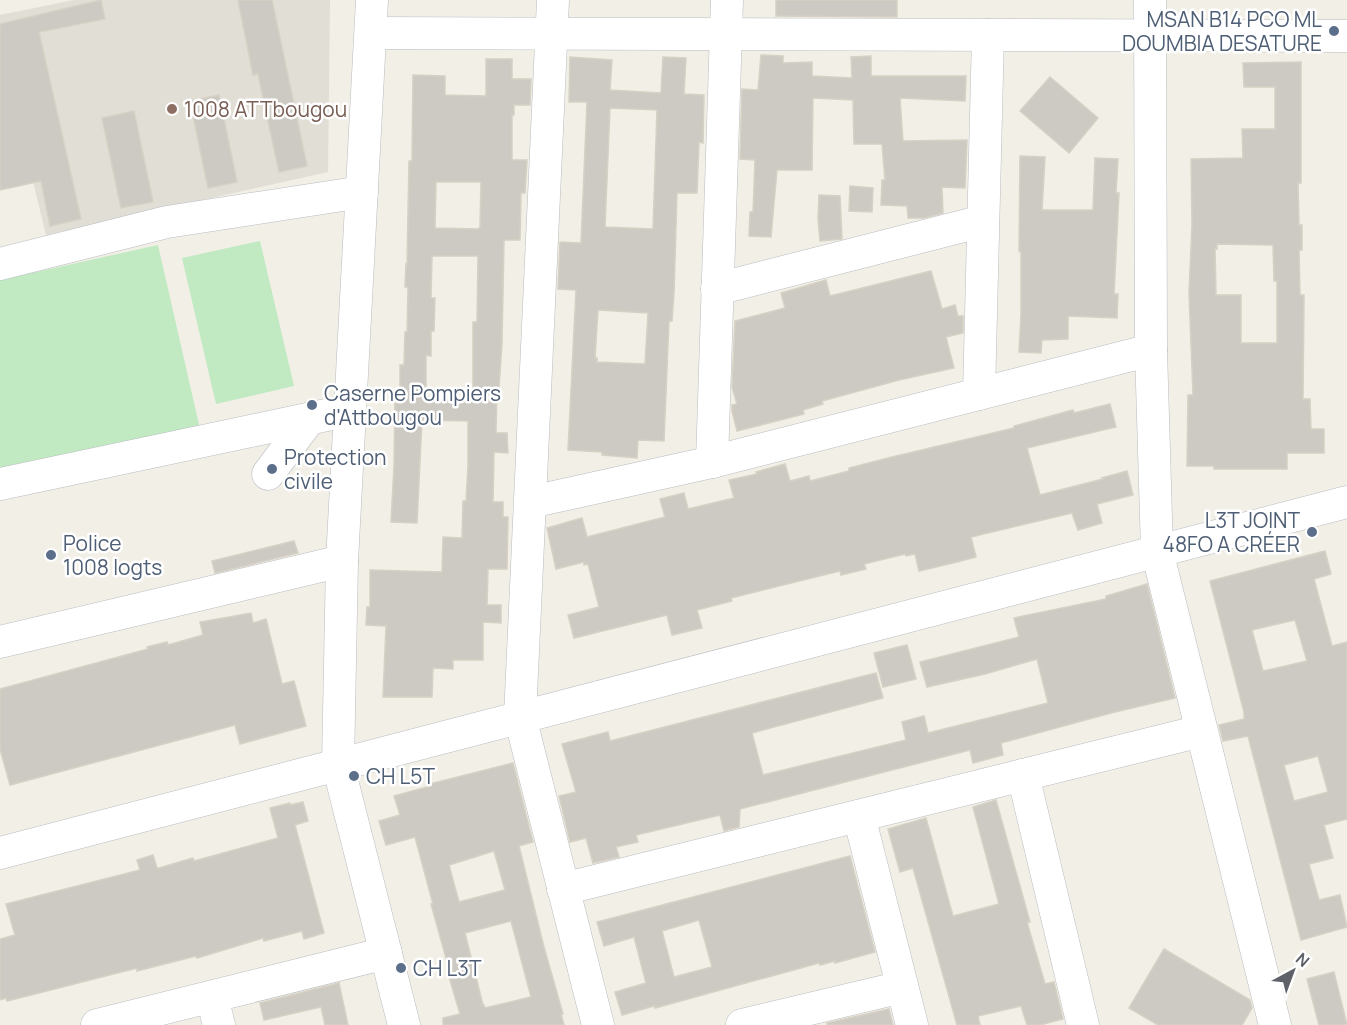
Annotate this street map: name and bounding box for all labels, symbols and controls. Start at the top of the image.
place label: MSAN B14 PCO ML DOUMBIA DESATURE [1122,5,1322,57]
marker: MSAN B14 PCO ML DOUMBIA DESATURE [1327,24,1341,38]
place label: 1008 ATTbougou [184,95,347,123]
marker: 1008 ATTbougou [165,102,179,116]
place label: Caserne Pompiers d'Attbougou [324,379,501,431]
marker: Caserne Pompiers d'Attbougou [305,398,319,412]
place label: Protection civile [284,443,387,495]
marker: Protection civile [265,462,279,476]
place label: L3T JOINT 48FO A CRÉER [1163,506,1300,558]
marker: L3T JOINT 48FO A CRÉER [1305,525,1319,539]
place label: Police 1008 logts [63,529,162,581]
marker: Police 1008 logts [44,548,58,562]
place label: CH L5T [366,762,435,790]
marker: CH L5T [347,769,361,783]
north arrow [1263,941,1323,1001]
text: N [1291,948,1314,972]
place label: CH L3T [413,954,482,982]
marker: CH L3T [394,961,408,975]

